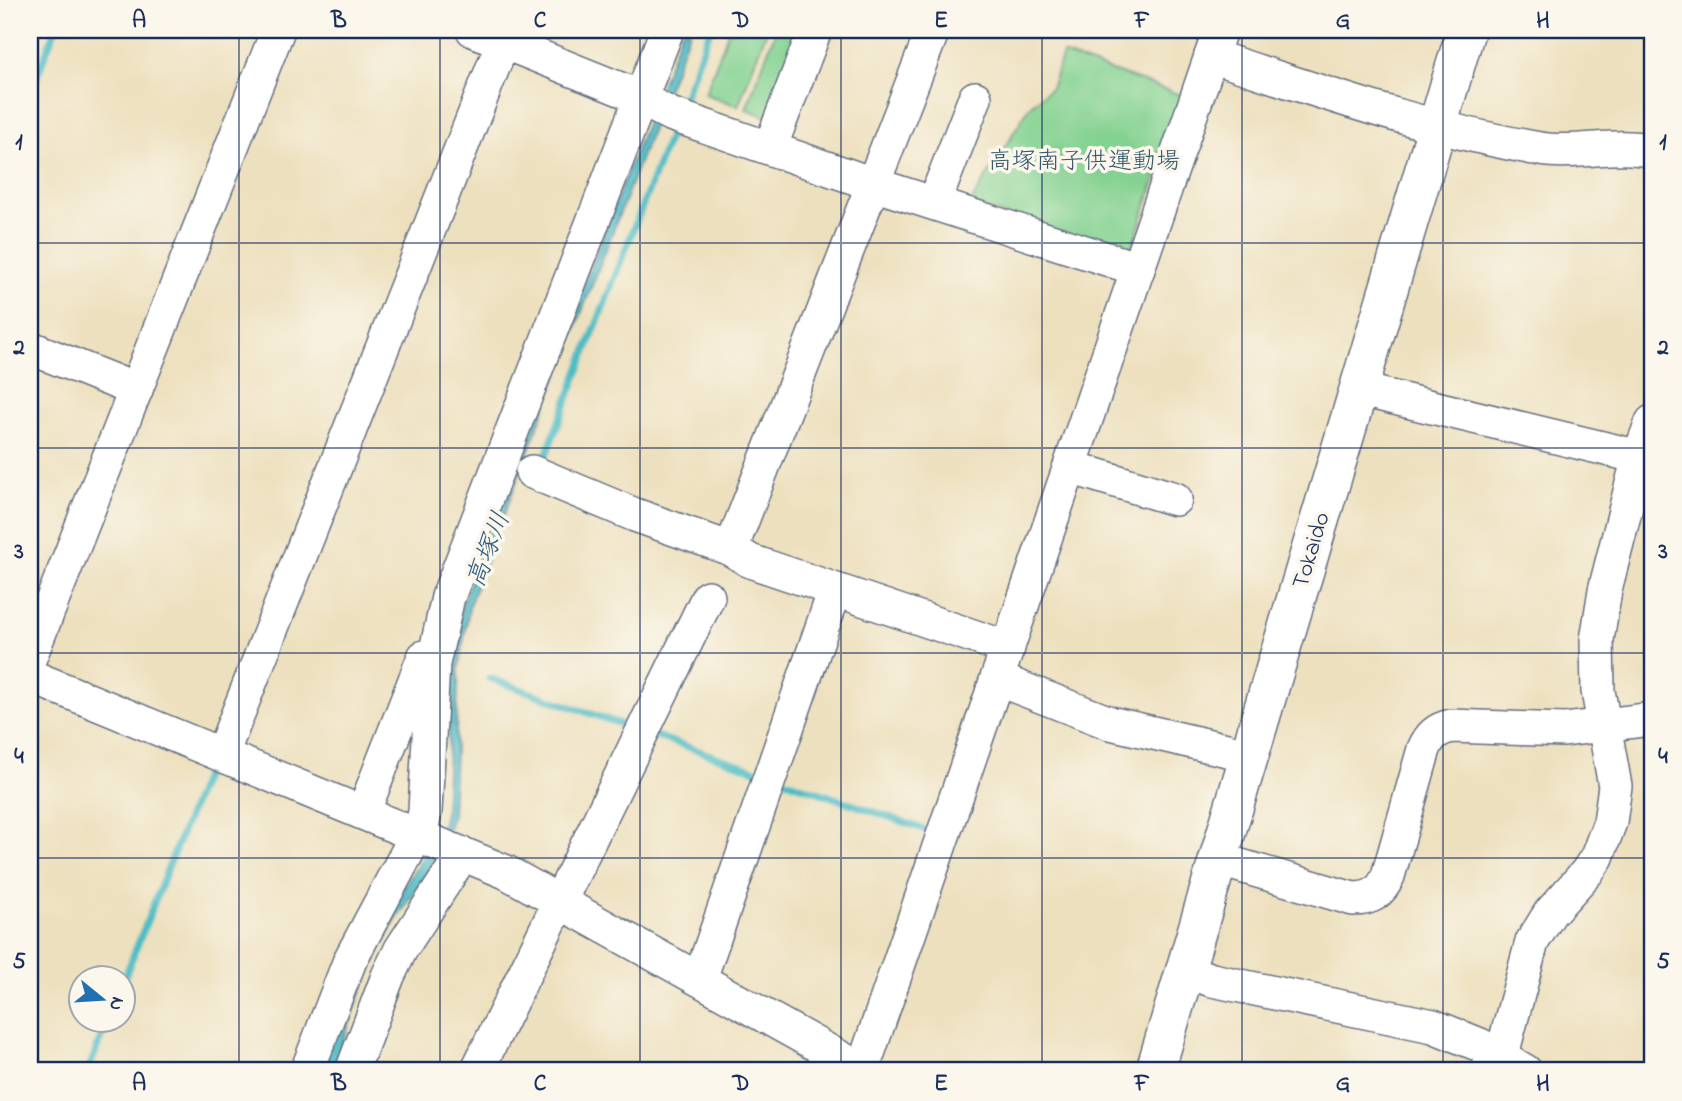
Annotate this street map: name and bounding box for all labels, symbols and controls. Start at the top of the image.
text: A [132,5,146,38]
text: B [330,5,347,38]
text: C [534,5,547,38]
text: D [732,5,749,38]
text: E [934,5,948,38]
text: F [1134,5,1150,38]
text: G [1336,5,1350,38]
text: H [1536,5,1550,38]
text: 1 [15,127,23,160]
text: 1 [1659,127,1667,160]
park label: 高塚南子供運動場 [988,145,1180,180]
text: 2 [12,332,25,365]
text: 2 [1656,332,1669,365]
water label: 高塚川 [458,507,522,593]
street label: Tokaido [1284,508,1341,593]
text: 3 [13,536,24,569]
text: 3 [1657,536,1668,569]
text: 4 [14,741,24,774]
text: 4 [1658,741,1668,774]
text: 5 [12,946,26,979]
text: 5 [1656,946,1670,979]
north arrow [66,964,136,1034]
text: N [101,993,131,1014]
text: A [132,1068,146,1101]
text: B [330,1068,347,1101]
text: C [534,1068,547,1101]
text: D [732,1068,749,1101]
text: E [934,1068,948,1101]
text: F [1134,1068,1150,1101]
text: G [1336,1068,1350,1101]
text: H [1536,1068,1550,1101]

